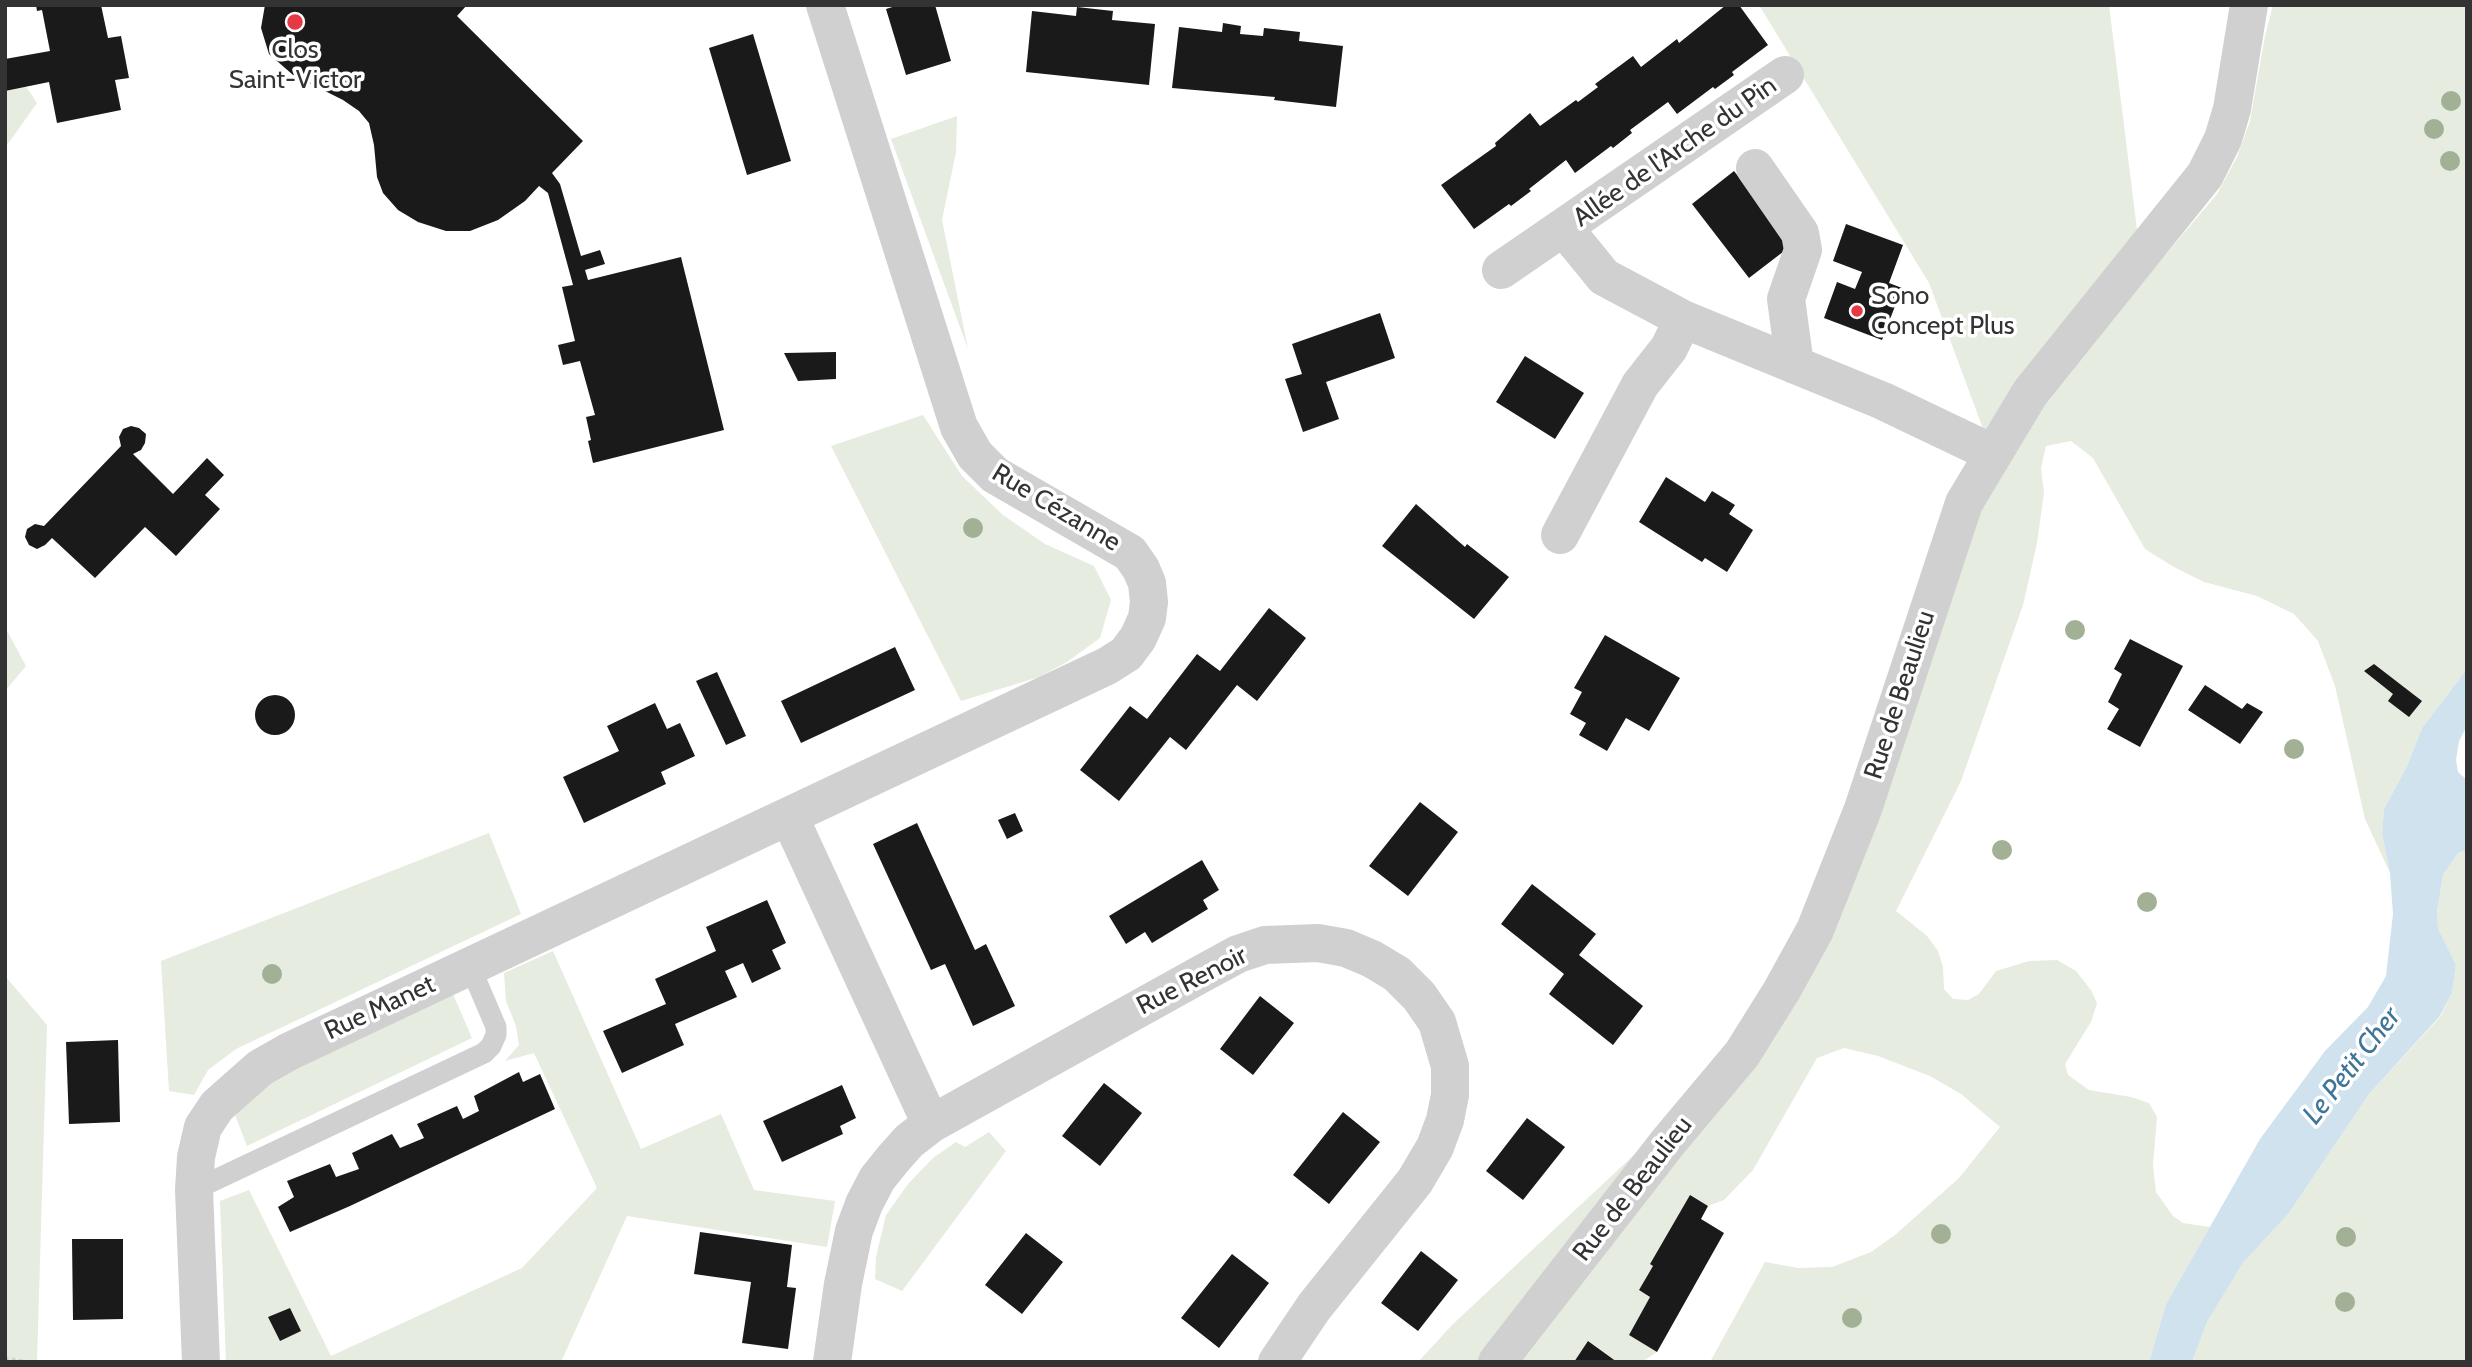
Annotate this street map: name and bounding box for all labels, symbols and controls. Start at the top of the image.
marker: Clos Saint-Victor [285,12,305,32]
place label: Clos Saint-Victor [229,34,361,96]
street label: Allée de l'Arche du Pin [1567,70,1783,234]
place label: Sono Concept Plus [1871,280,2015,342]
marker: Sono Concept Plus [1849,303,1865,319]
street label: Rue Cézanne [986,457,1126,559]
street label: Rue de Beaulieu [1858,607,1942,783]
street label: Rue Renoir [1132,940,1252,1022]
street label: Rue Manet [320,969,440,1047]
water label: Le Petit Cher [2296,1001,2408,1131]
street label: Rue de Beaulieu [1567,1110,1699,1268]

